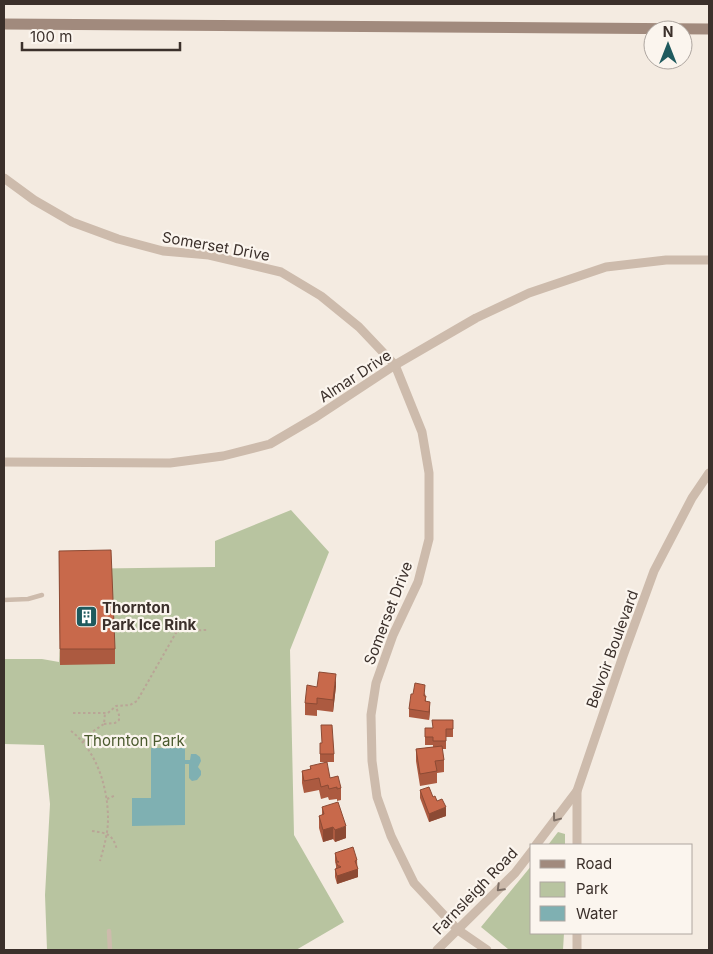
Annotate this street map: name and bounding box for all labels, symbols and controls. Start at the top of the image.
scale bar [22,20,180,52]
north arrow [643,20,693,70]
text: N [663,23,673,40]
text: 100 m [30,27,72,46]
street label: Somerset Drive [161,227,271,265]
street label: Almar Drive [315,346,395,406]
street label: Somerset Drive [360,559,416,667]
street label: Belvoir Boulevard [582,587,642,711]
place label: Thornton Park Ice Rink [102,598,197,634]
building icon: Thornton Park Ice Rink [74,604,98,628]
park label: Thornton Park [83,731,185,750]
one-way arrow [554,812,562,821]
street label: Farnsleigh Road [429,843,521,939]
legend [530,844,693,934]
text: Road [576,854,612,873]
text: Park [576,879,609,898]
one-way arrow [497,882,506,891]
text: Water [576,904,618,923]

